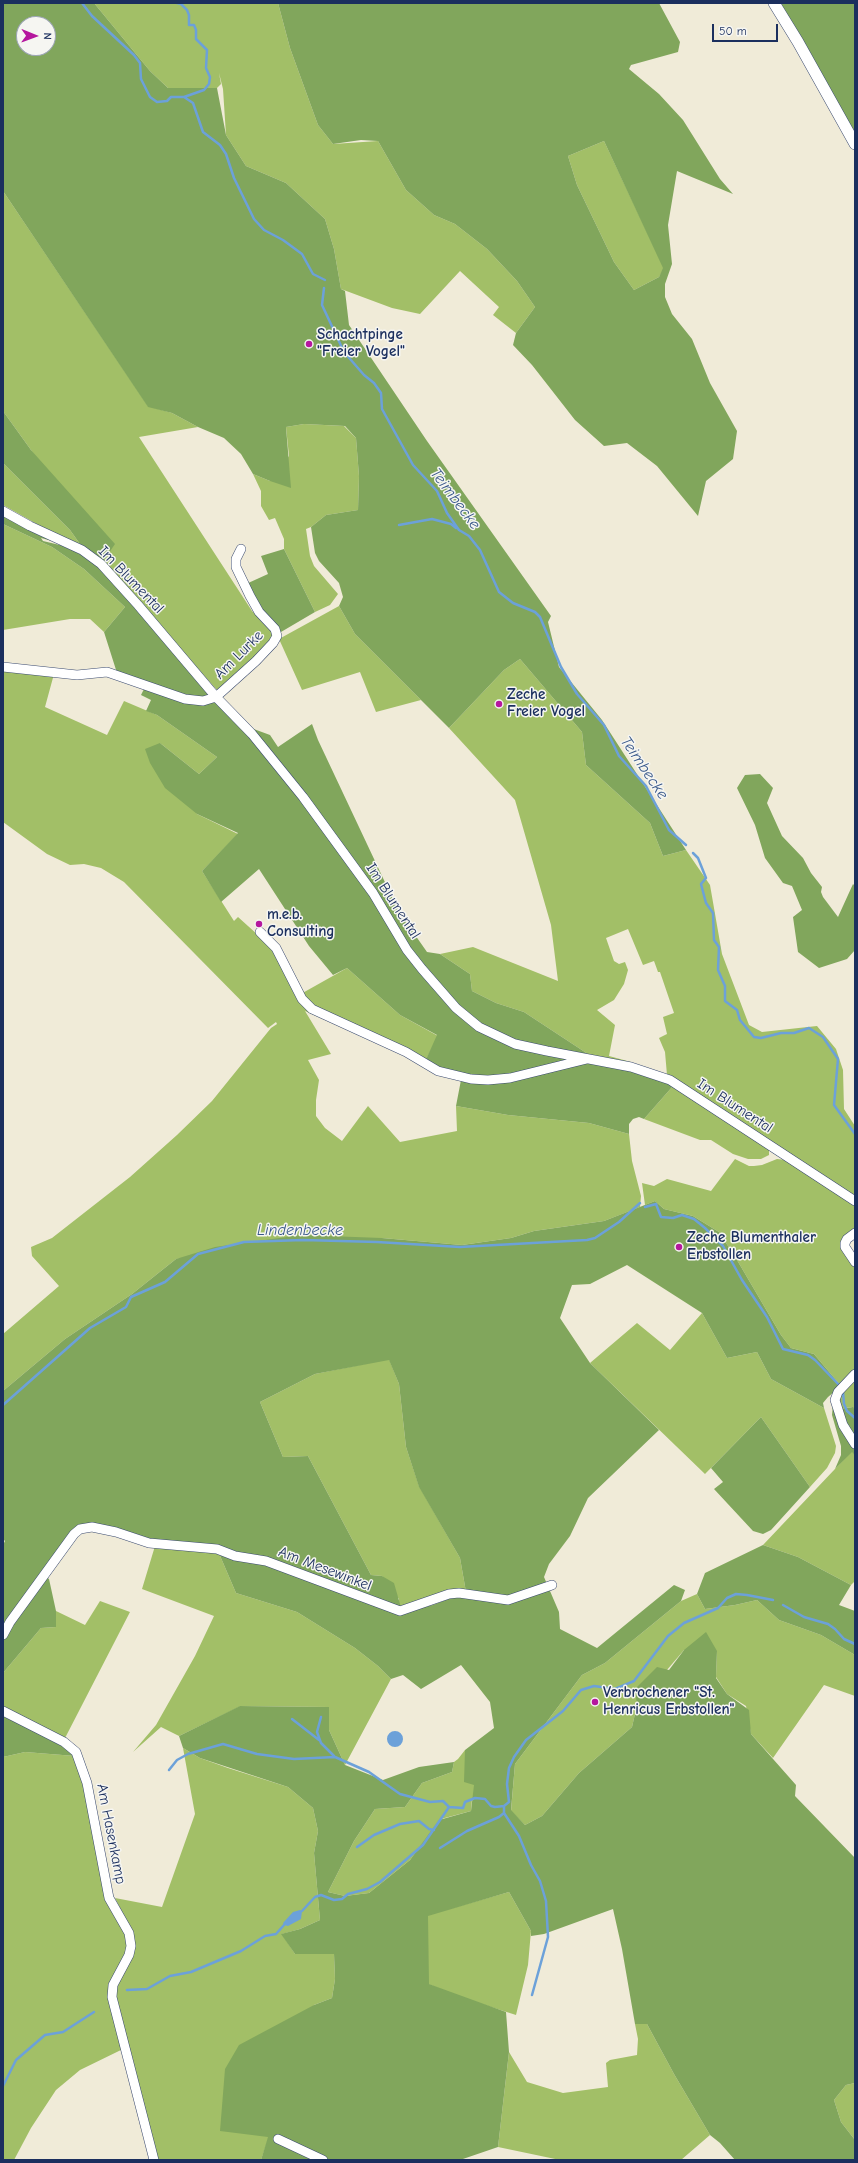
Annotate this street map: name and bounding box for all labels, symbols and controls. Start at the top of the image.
north arrow [16,16,56,56]
scale bar [714,16,780,42]
text: 50 m [719,24,747,38]
text: N [41,32,54,40]
place label: Schachtpinge "Freier Vogel" [317,326,405,361]
marker: Schachtpinge "Freier Vogel" [304,339,314,349]
water label: Teimbecke [426,464,484,534]
street label: Im Blumental [94,543,168,617]
street label: Am Lurke [211,627,267,683]
place label: Zeche Freier Vogel [507,686,585,721]
marker: Zeche Freier Vogel [494,699,504,709]
water label: Teimbecke [616,733,672,803]
street label: Im Blumental [362,860,424,942]
place label: m.e.b. Consulting [267,906,335,941]
marker: m.e.b. Consulting [254,919,264,929]
street label: Im Blumental [694,1075,776,1137]
water label: Lindenbecke [257,1220,343,1240]
place label: Zeche Blumenthaler Erbstollen [687,1229,816,1264]
marker: Zeche Blumenthaler Erbstollen [674,1242,684,1252]
street label: Am Mesewinkel [276,1543,374,1595]
place label: Verbrochener "St. Henricus Erbstollen" [603,1684,734,1719]
marker: Verbrochener "St. Henricus Erbstollen" [590,1697,600,1707]
street label: Am Hasenkamp [92,1782,130,1886]

